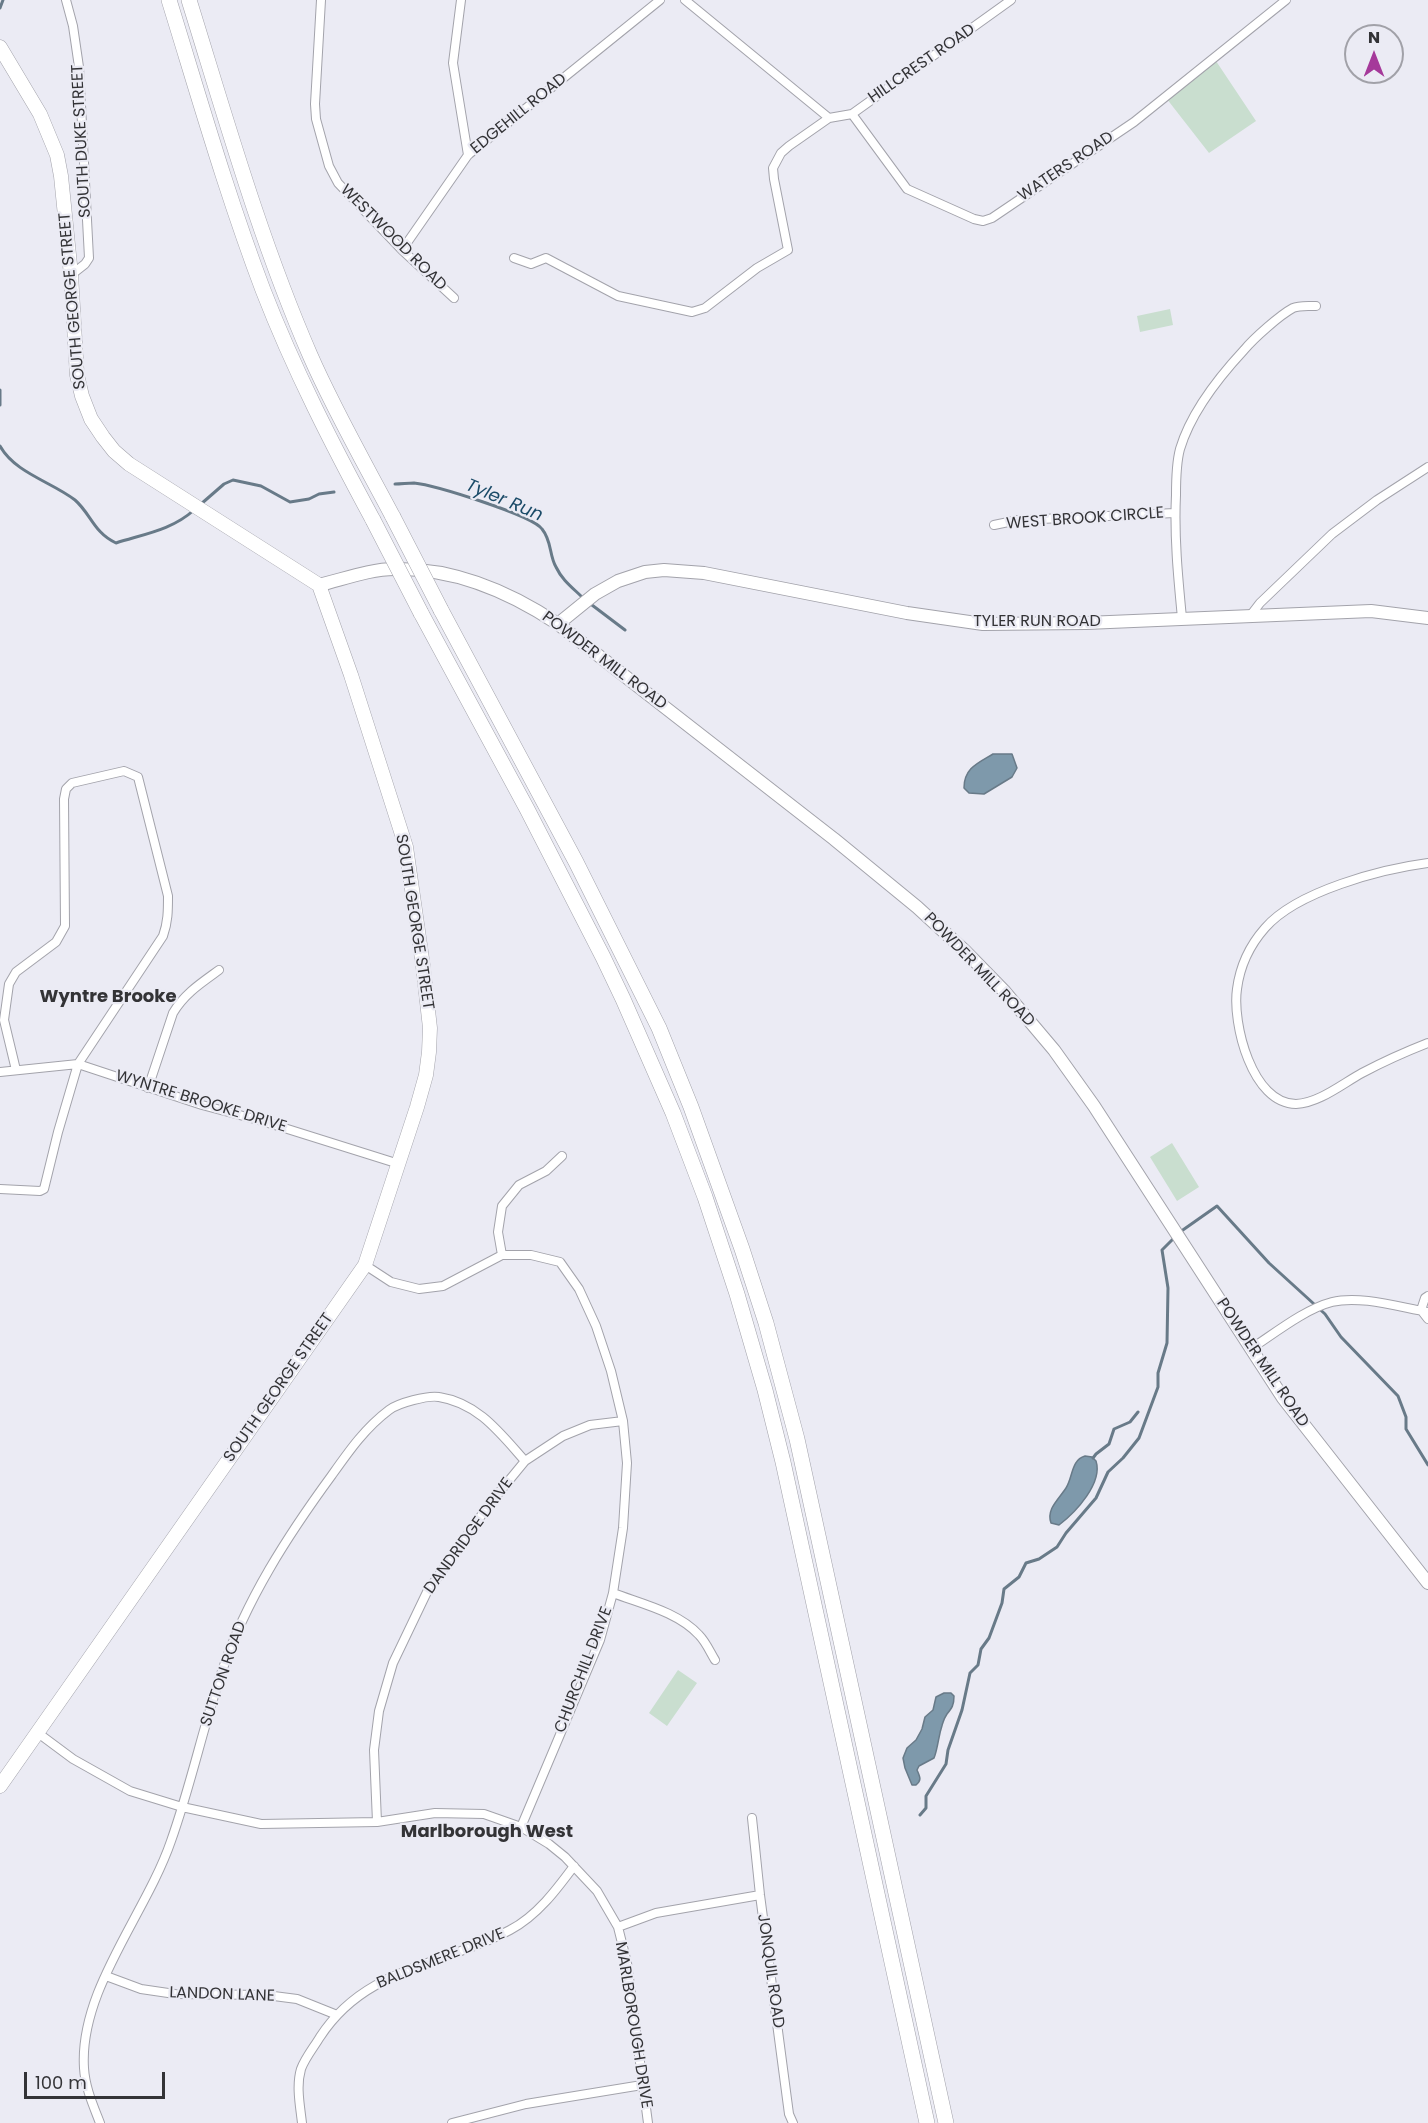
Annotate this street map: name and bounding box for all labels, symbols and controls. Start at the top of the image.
street label: HILLCREST ROAD [865,20,979,108]
north arrow [1344,24,1404,84]
text: N [1368,26,1380,49]
street label: SOUTH DUKE STREET [68,64,96,218]
street label: EDGEHILL ROAD [467,70,571,158]
street label: WATERS ROAD [1015,128,1117,206]
street label: WESTWOOD ROAD [336,181,450,295]
street label: SOUTH GEORGE STREET [56,212,90,390]
water label: Tyler Run [462,475,546,527]
street label: WEST BROOK CIRCLE [1005,504,1165,534]
street label: POWDER MILL ROAD [538,608,670,714]
street label: TYLER RUN ROAD [973,612,1101,632]
street label: SOUTH GEORGE STREET [391,833,437,1011]
street label: POWDER MILL ROAD [920,909,1038,1031]
district label: Wyntre Brooke [39,986,177,1008]
street label: WYNTRE BROOKE DRIVE [113,1067,289,1137]
street label: POWDER MILL ROAD [1212,1295,1312,1431]
street label: SOUTH GEORGE STREET [220,1310,338,1466]
street label: DANDRIDGE DRIVE [421,1474,517,1598]
street label: CHURCHILL DRIVE [551,1604,617,1736]
street label: SUTTON ROAD [197,1619,251,1729]
district label: Marlborough West [401,1821,573,1843]
street label: JONQUIL ROAD [752,1913,788,2029]
street label: BALDSMERE DRIVE [374,1925,508,1993]
street label: MARLBOROUGH DRIVE [610,1940,656,2110]
street label: LANDON LANE [169,1984,275,2006]
scale bar [27,2060,168,2098]
text: 100 m [35,2070,87,2095]

